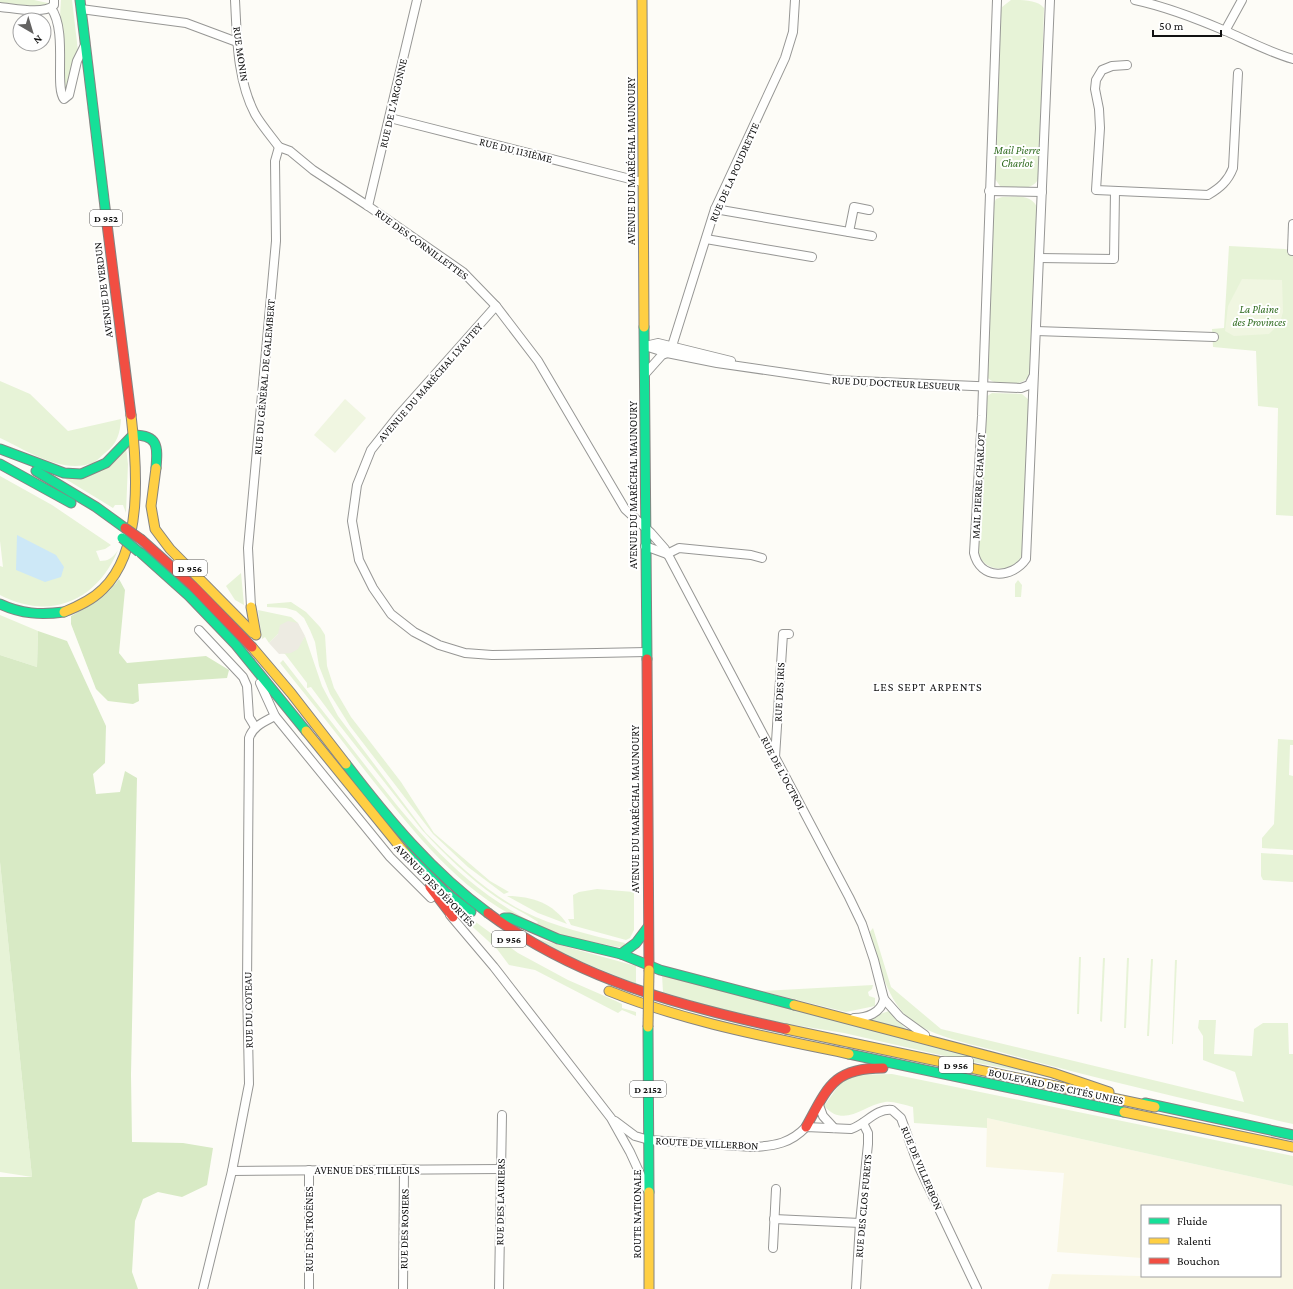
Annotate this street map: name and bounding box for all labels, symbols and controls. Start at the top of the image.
north arrow [12,12,52,52]
scale bar [1153,12,1221,38]
text: 50 m [1159,19,1184,33]
street label: RUE MONIN [231,26,251,82]
text: N [31,33,45,47]
street label: RUE DE L'ARGONNE [377,57,409,149]
street label: AVENUE DU MARÉCHAL MAUNOURY [625,77,637,245]
street label: RUE DE LA POUDRETTE [707,120,761,224]
street label: RUE DU 113IÈME [478,135,554,165]
park label: Mail Pierre Charlot [993,144,1041,169]
street label: RUE DES CORNILLETTES [373,206,471,282]
road number: D 952 [90,210,122,226]
street label: AVENUE DE VERDUN [91,242,115,338]
street label: RUE DU GÉNÉRAL DE GALEMBERT [251,299,277,455]
park label: La Plaine des Provinces [1232,303,1286,328]
street label: AVENUE DU MARÉCHAL LYAUTEY [375,320,485,444]
street label: RUE DU DOCTEUR LESUEUR [831,374,962,392]
street label: AVENUE DU MARÉCHAL MAUNOURY [627,401,639,569]
street label: MAIL PIERRE CHARLOT [969,433,987,539]
road number: D 956 [173,560,207,576]
street label: RUE DES IRIS [771,662,787,722]
district label: LES SEPT ARPENTS [873,680,983,694]
street label: AVENUE DU MARÉCHAL MAUNOURY [629,725,641,893]
street label: RUE DE L'OCTROI [759,734,807,812]
street label: AVENUE DES DÉPORTÉS [392,841,478,929]
road number: D 956 [492,931,526,947]
street label: RUE DU COTEAU [241,972,255,1048]
road number: D 956 [939,1057,973,1073]
street label: BOULEVARD DES CITÉS UNIES [987,1066,1125,1106]
road number: D 2152 [630,1081,666,1097]
street label: RUE DE VILLERBON [899,1124,945,1212]
street label: ROUTE DE VILLERBON [655,1134,759,1152]
street label: RUE DES CLOS FURETS [852,1154,874,1258]
street label: RUE DES LAURIERS [493,1158,507,1246]
street label: AVENUE DES TILLEULS [314,1164,420,1176]
street label: ROUTE NATIONALE [631,1169,643,1259]
street label: RUE DES TROËNES [303,1186,315,1272]
street label: RUE DES ROSIERS [397,1189,411,1269]
legend [1141,1205,1281,1277]
text: Fluide [1177,1214,1207,1228]
text: Ralenti [1177,1234,1211,1248]
text: Bouchon [1177,1254,1220,1268]

